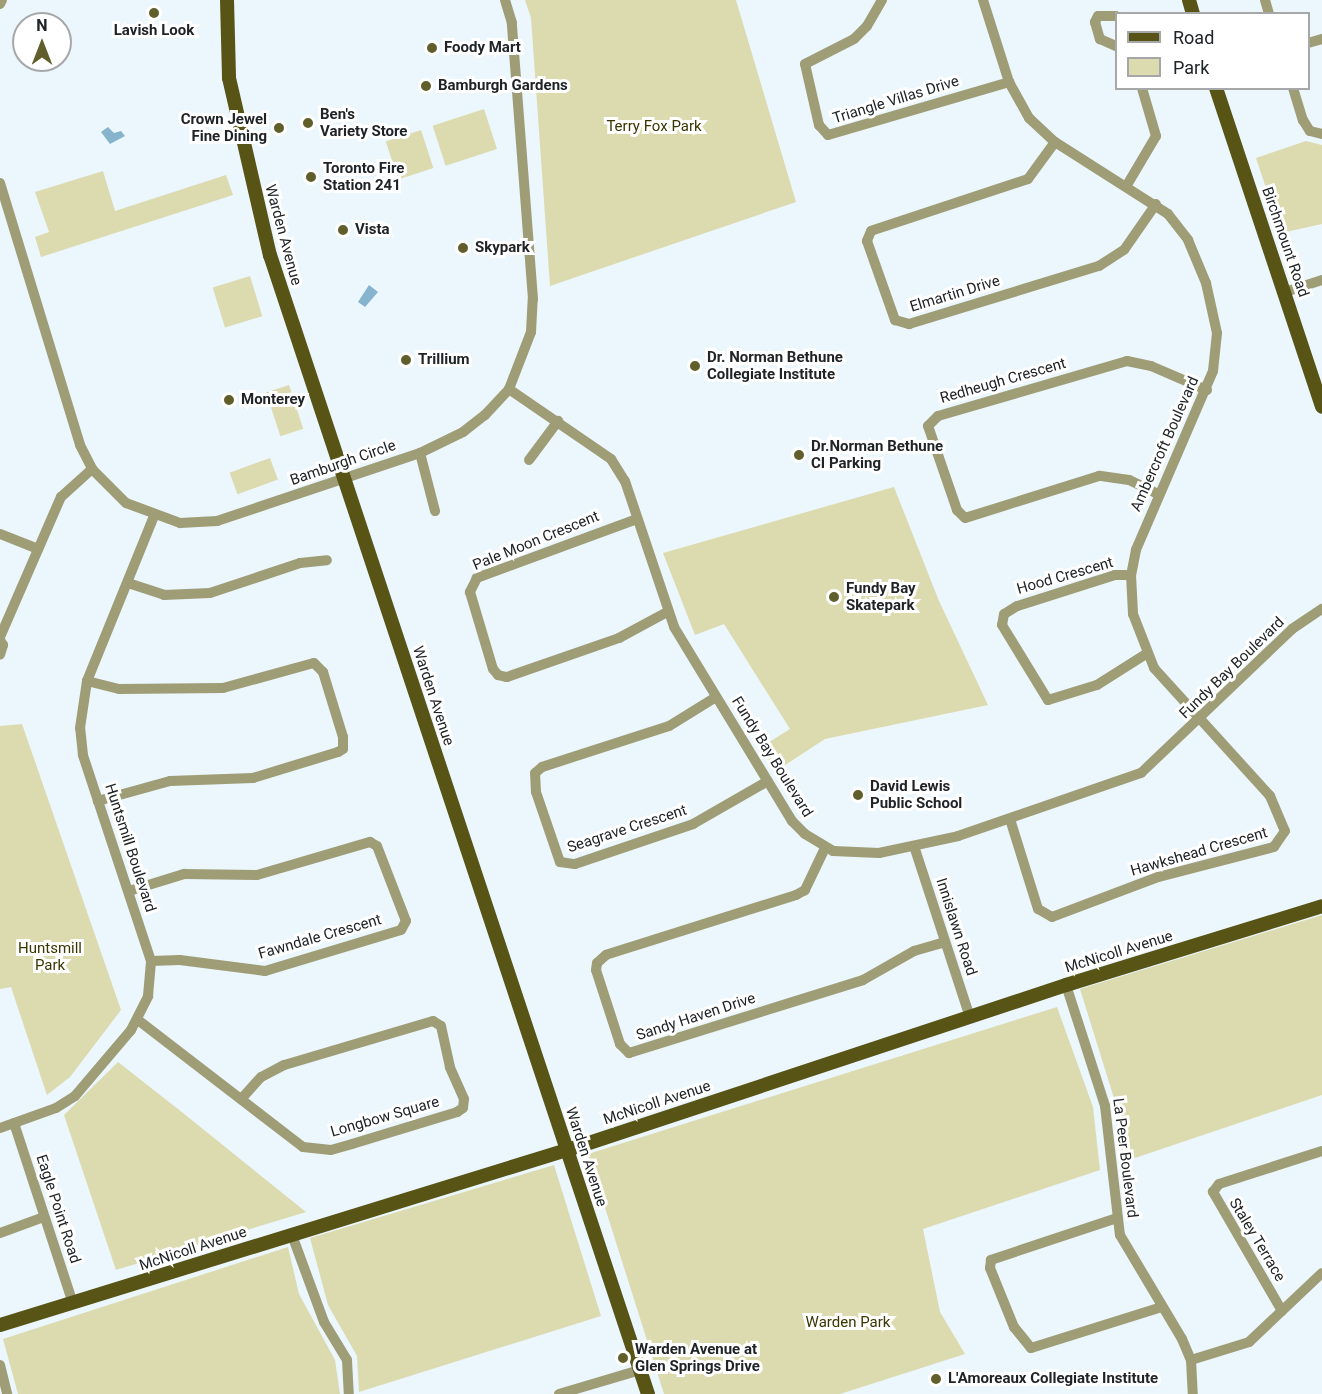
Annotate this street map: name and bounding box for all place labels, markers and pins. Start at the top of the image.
marker: Lavish Look [147,6,161,20]
place label: Lavish Look [114,22,194,40]
place label: Foody Mart [444,39,521,57]
marker: Foody Mart [425,41,439,55]
place label: Bamburgh Gardens [438,77,568,95]
marker: Bamburgh Gardens [419,79,433,93]
place label: Ben's Variety Store [320,105,407,140]
place label: Crown Jewel Fine Dining [181,110,267,145]
marker: Ben's Variety Store [301,116,315,130]
marker: Crown Jewel Fine Dining [272,121,286,135]
place label: Toronto Fire Station 241 [323,159,404,194]
marker: Toronto Fire Station 241 [304,170,318,184]
place label: Vista [355,221,390,239]
marker: Vista [336,223,350,237]
place label: Skypark [475,239,530,257]
marker: Skypark [456,241,470,255]
place label: Dr. Norman Bethune Collegiate Institute [707,348,843,383]
place label: Trillium [418,351,470,369]
marker: Trillium [399,353,413,367]
marker: Dr. Norman Bethune Collegiate Institute [688,359,702,373]
place label: Monterey [241,391,305,409]
marker: Monterey [222,393,236,407]
place label: Dr.Norman Bethune CI Parking [811,437,943,472]
marker: Dr.Norman Bethune CI Parking [792,448,806,462]
place label: Fundy Bay Skatepark [846,579,916,614]
marker: Fundy Bay Skatepark [827,590,841,604]
place label: David Lewis Public School [870,777,962,812]
marker: David Lewis Public School [851,788,865,802]
place label: Warden Avenue at Glen Springs Drive [635,1340,760,1375]
marker: Warden Avenue at Glen Springs Drive [616,1351,630,1365]
place label: L'Amoreaux Collegiate Institute [948,1370,1158,1388]
marker: L'Amoreaux Collegiate Institute [929,1372,943,1386]

